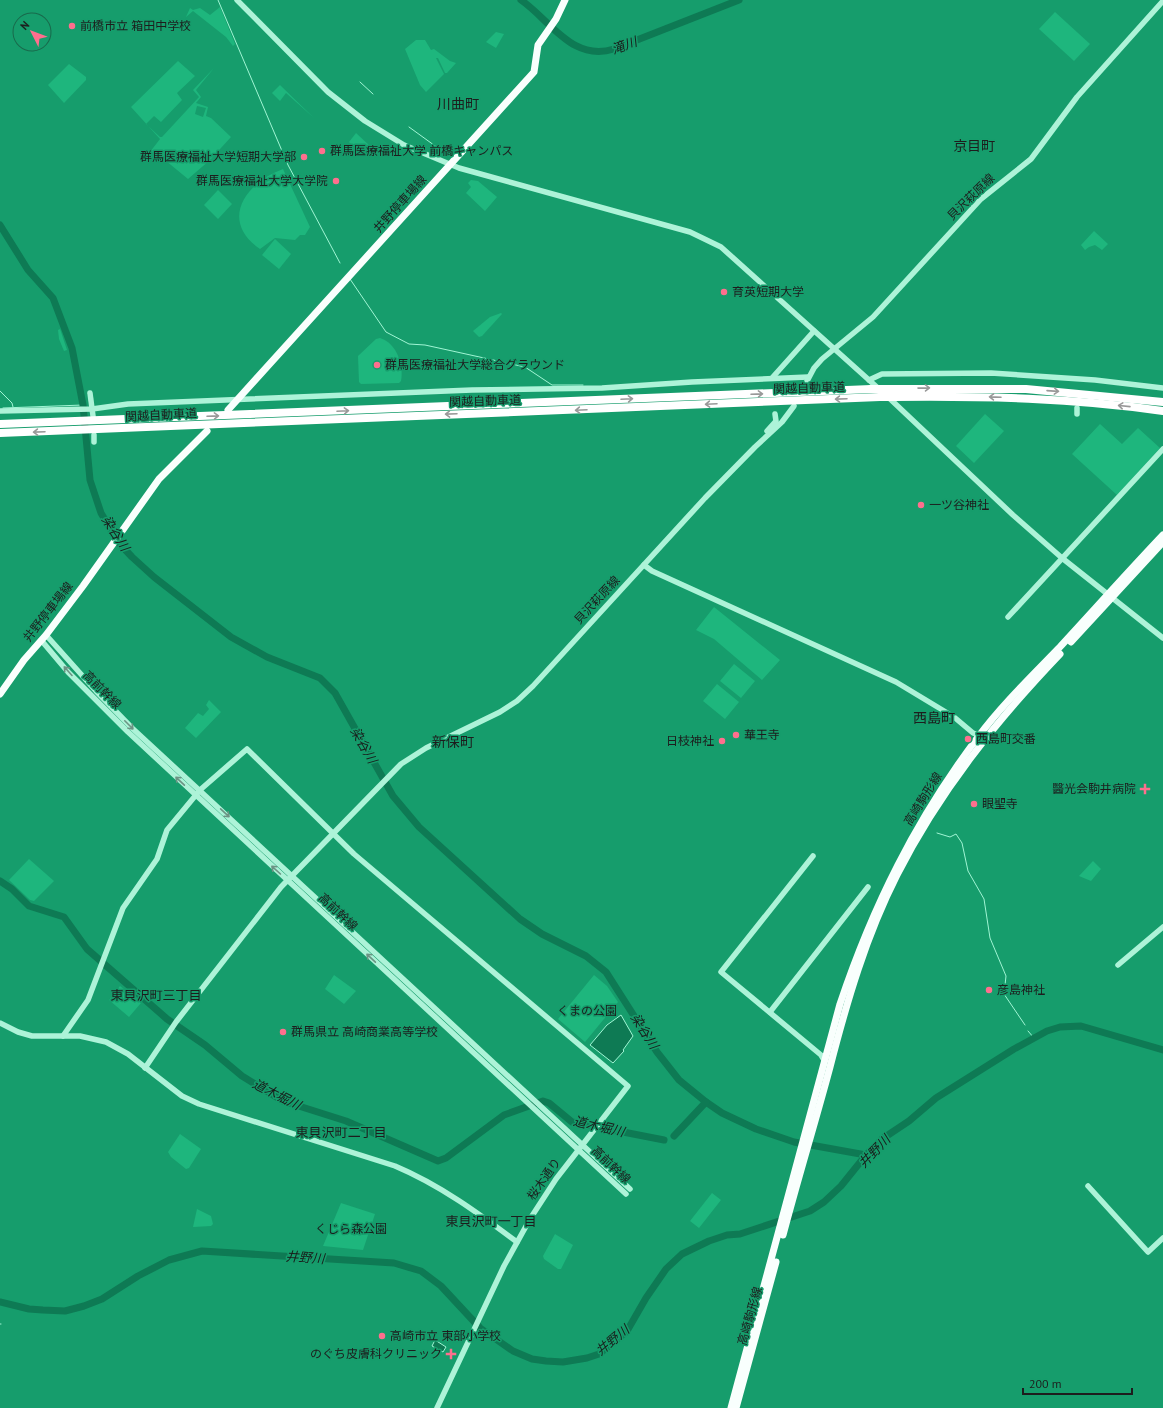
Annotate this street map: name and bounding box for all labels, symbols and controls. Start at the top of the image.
north arrow [12,12,52,52]
text: N [17,18,32,33]
place label: 前橋市立 箱田中学校 [80,18,191,33]
marker: 前橋市立 箱田中学校 [67,21,77,31]
water label: 滝川 [609,32,641,58]
district label: 川曲町 [437,95,479,113]
district label: 京目町 [953,137,995,155]
place label: 群馬医療福祉大学 前橋キャンパス [330,143,513,158]
marker: 群馬医療福祉大学 前橋キャンパス [317,146,327,156]
place label: 群馬医療福祉大学短期大学部 [140,149,296,164]
marker: 群馬医療福祉大学短期大学部 [299,152,309,162]
street label: 貝沢萩原線 [944,170,997,223]
street label: 井野停車場線 [370,172,429,235]
place label: 群馬医療福祉大学大学院 [196,173,328,188]
marker: 群馬医療福祉大学大学院 [331,176,341,186]
place label: 育英短期大学 [732,284,804,299]
marker: 育英短期大学 [719,287,729,297]
place label: 群馬医療福祉大学総合グラウンド [385,357,565,372]
marker: 群馬医療福祉大学総合グラウンド [372,360,382,370]
street label: 関越自動車道 [773,379,845,396]
one-way arrow [917,384,930,392]
one-way arrow [1046,388,1059,395]
one-way arrow [750,390,763,397]
street label: 関越自動車道 [449,392,521,409]
one-way arrow [989,393,1002,401]
one-way arrow [835,395,848,402]
one-way arrow [620,396,633,403]
one-way arrow [705,401,718,408]
one-way arrow [1118,402,1131,410]
street label: 関越自動車道 [125,405,197,424]
one-way arrow [336,407,349,414]
one-way arrow [575,407,588,414]
one-way arrow [445,410,458,418]
one-way arrow [206,412,219,420]
one-way arrow [33,428,46,435]
place label: 一ツ谷神社 [929,497,989,512]
marker: 一ツ谷神社 [916,500,926,510]
water label: 染谷川 [98,512,134,556]
street label: 貝沢萩原線 [571,573,623,627]
street label: 井野停車場線 [20,579,76,645]
one-way arrow [63,665,72,676]
street label: 高前幹線 [80,667,125,712]
district label: 西島町 [913,709,955,727]
one-way arrow [124,720,134,730]
water label: 染谷川 [346,724,382,768]
place label: 華王寺 [744,727,780,742]
marker: 華王寺 [731,730,741,740]
place label: 西島町交番 [976,731,1036,746]
district label: 新保町 [432,733,474,751]
place label: 日枝神社 [666,733,714,748]
marker: 西島町交番 [963,734,973,744]
marker: 日枝神社 [717,736,727,746]
street label: 高崎駒形線 [900,769,945,828]
one-way arrow [176,777,186,786]
place label: 醫光会駒井病院 [1052,781,1136,796]
marker: 醫光会駒井病院 [1139,783,1151,795]
place label: 眼聖寺 [982,796,1018,811]
marker: 眼聖寺 [969,799,979,809]
one-way arrow [220,808,230,818]
one-way arrow [270,865,281,874]
street label: 高前幹線 [316,890,361,933]
one-way arrow [366,953,376,963]
place label: 彦島神社 [997,982,1045,997]
marker: 彦島神社 [984,985,994,995]
district label: 東貝沢町三丁目 [110,987,202,1004]
park label: くまの公園 [557,1003,617,1018]
water label: 染谷川 [627,1010,663,1054]
place label: 群馬県立 高崎商業高等学校 [291,1024,438,1039]
marker: 群馬県立 高崎商業高等学校 [278,1027,288,1037]
water label: 道木堀川 [250,1075,306,1115]
water label: 道木堀川 [572,1112,628,1141]
district label: 東貝沢町二丁目 [295,1124,387,1141]
water label: 井野川 [855,1130,895,1171]
street label: 高前幹線 [589,1143,634,1186]
street label: 桜木通り [524,1155,564,1203]
district label: 東貝沢町一丁目 [445,1213,537,1230]
park label: くじら森公園 [315,1221,387,1236]
water label: 井野川 [285,1248,327,1267]
street label: 高崎駒形線 [734,1285,765,1347]
water label: 井野川 [592,1320,634,1359]
place label: 高崎市立 東部小学校 [390,1328,501,1343]
marker: 高崎市立 東部小学校 [377,1331,387,1341]
place label: のぐち皮膚科クリニック [310,1346,442,1361]
marker: のぐち皮膚科クリニック [445,1348,457,1360]
scale bar [1023,1370,1132,1396]
text: 200 m [1029,1376,1062,1391]

